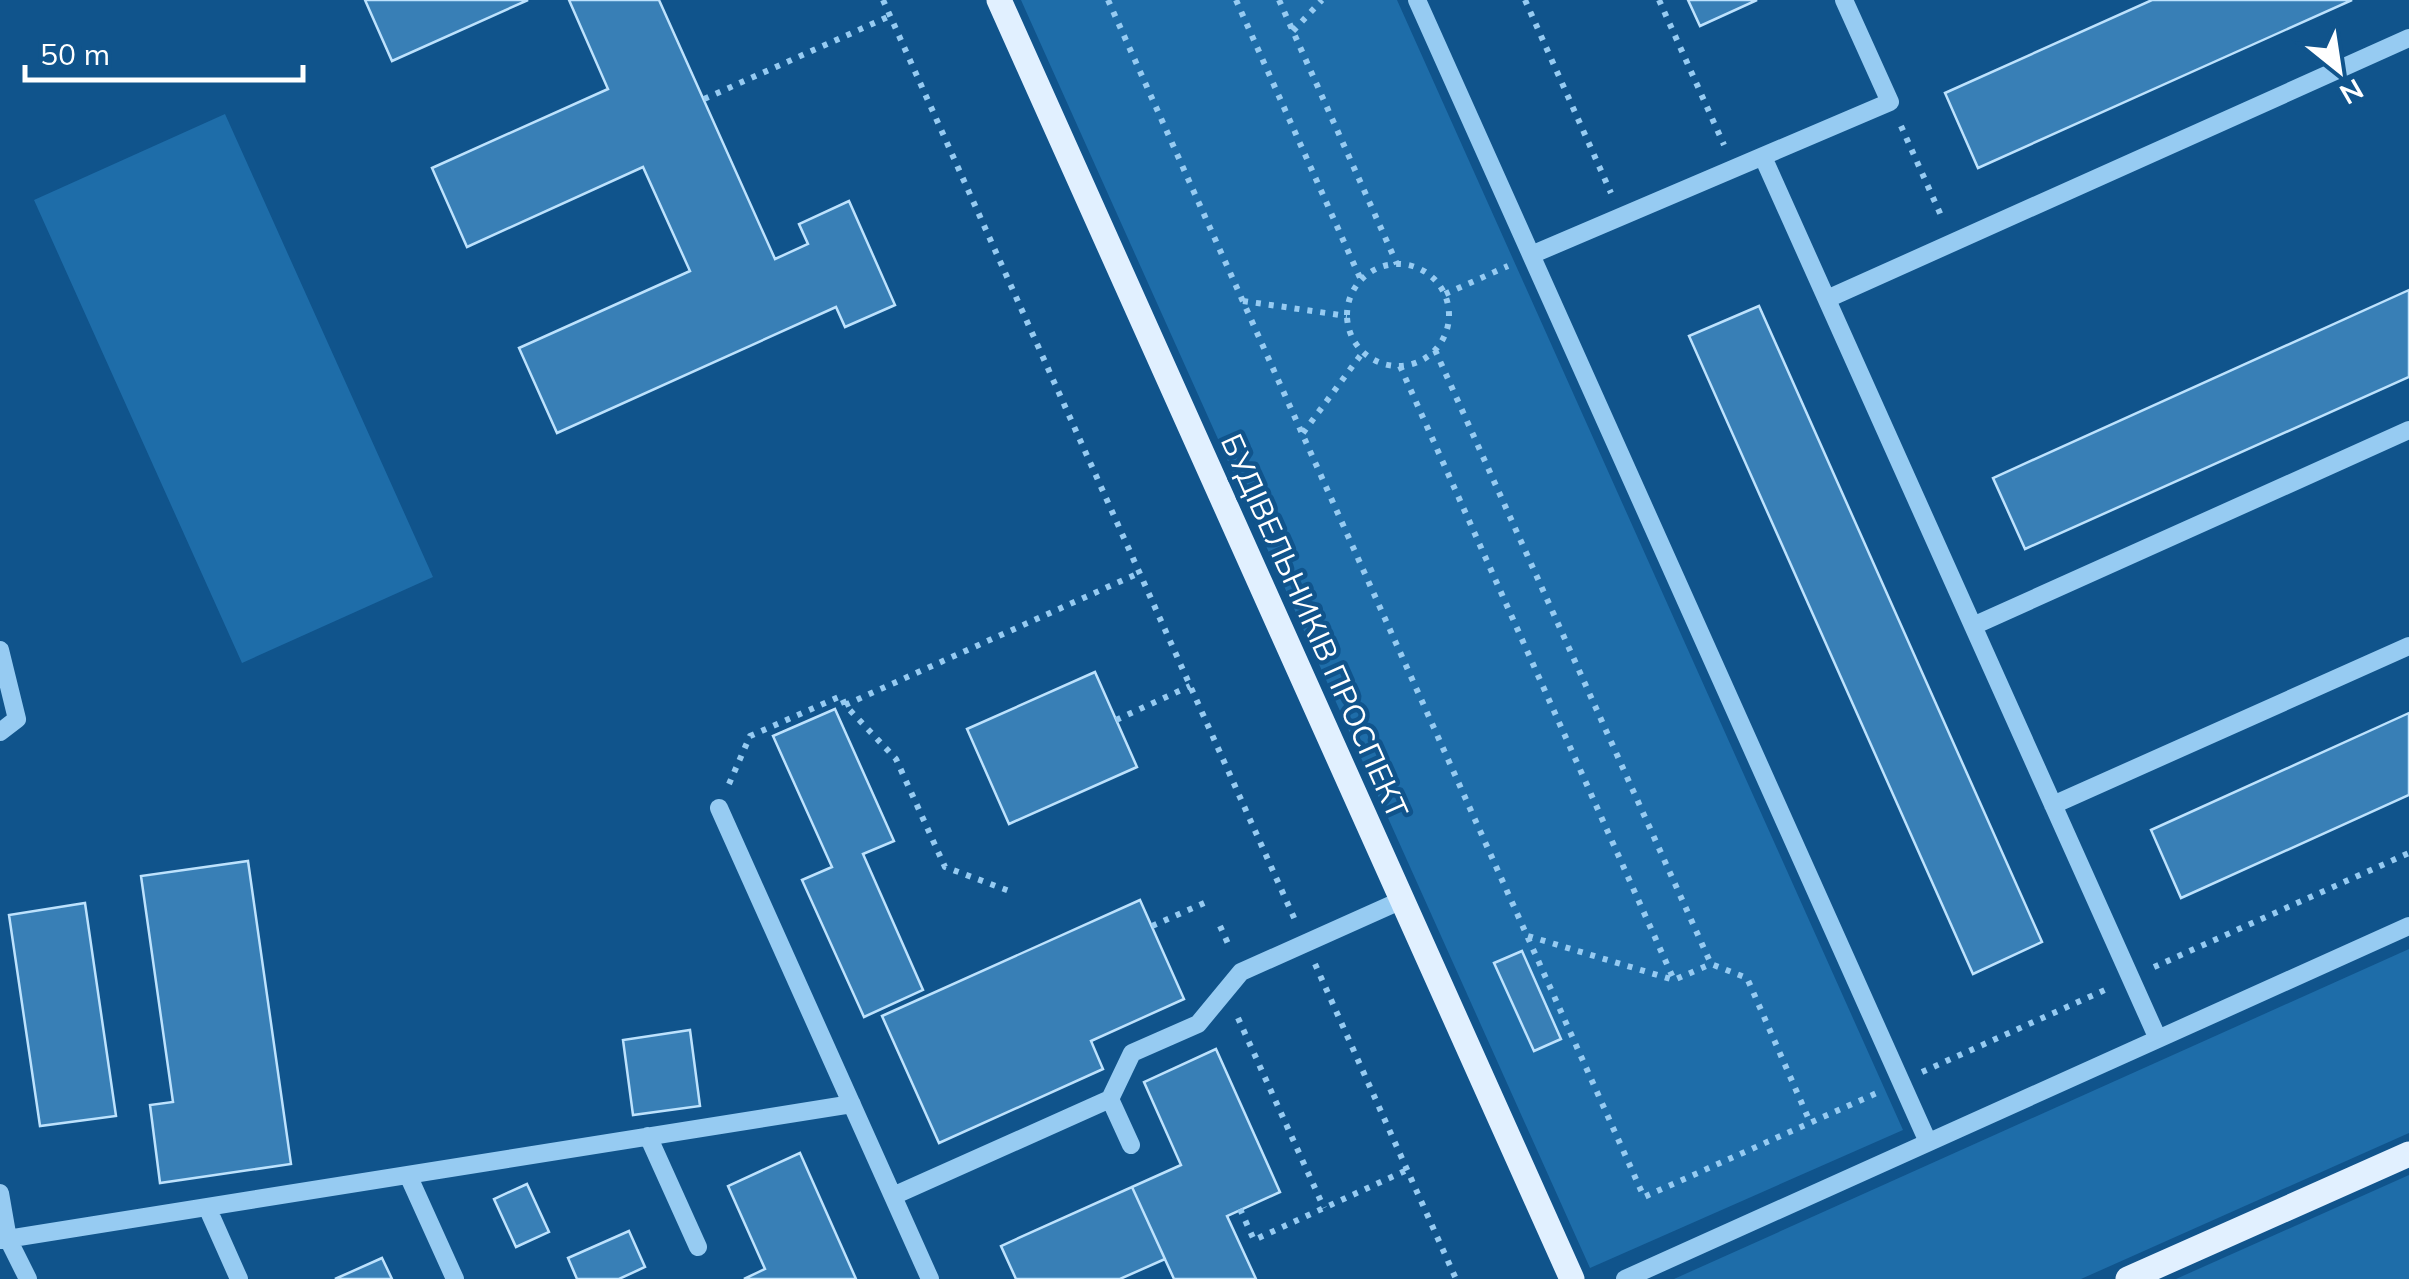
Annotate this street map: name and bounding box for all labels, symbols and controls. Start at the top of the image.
scale bar [25,20,302,82]
north arrow [2289,20,2389,120]
text: 50 m [40,35,110,73]
text: N [2334,72,2370,113]
street label: БУДІВЕЛЬНИКІВ ПРОСПЕКТ [1213,428,1417,824]

